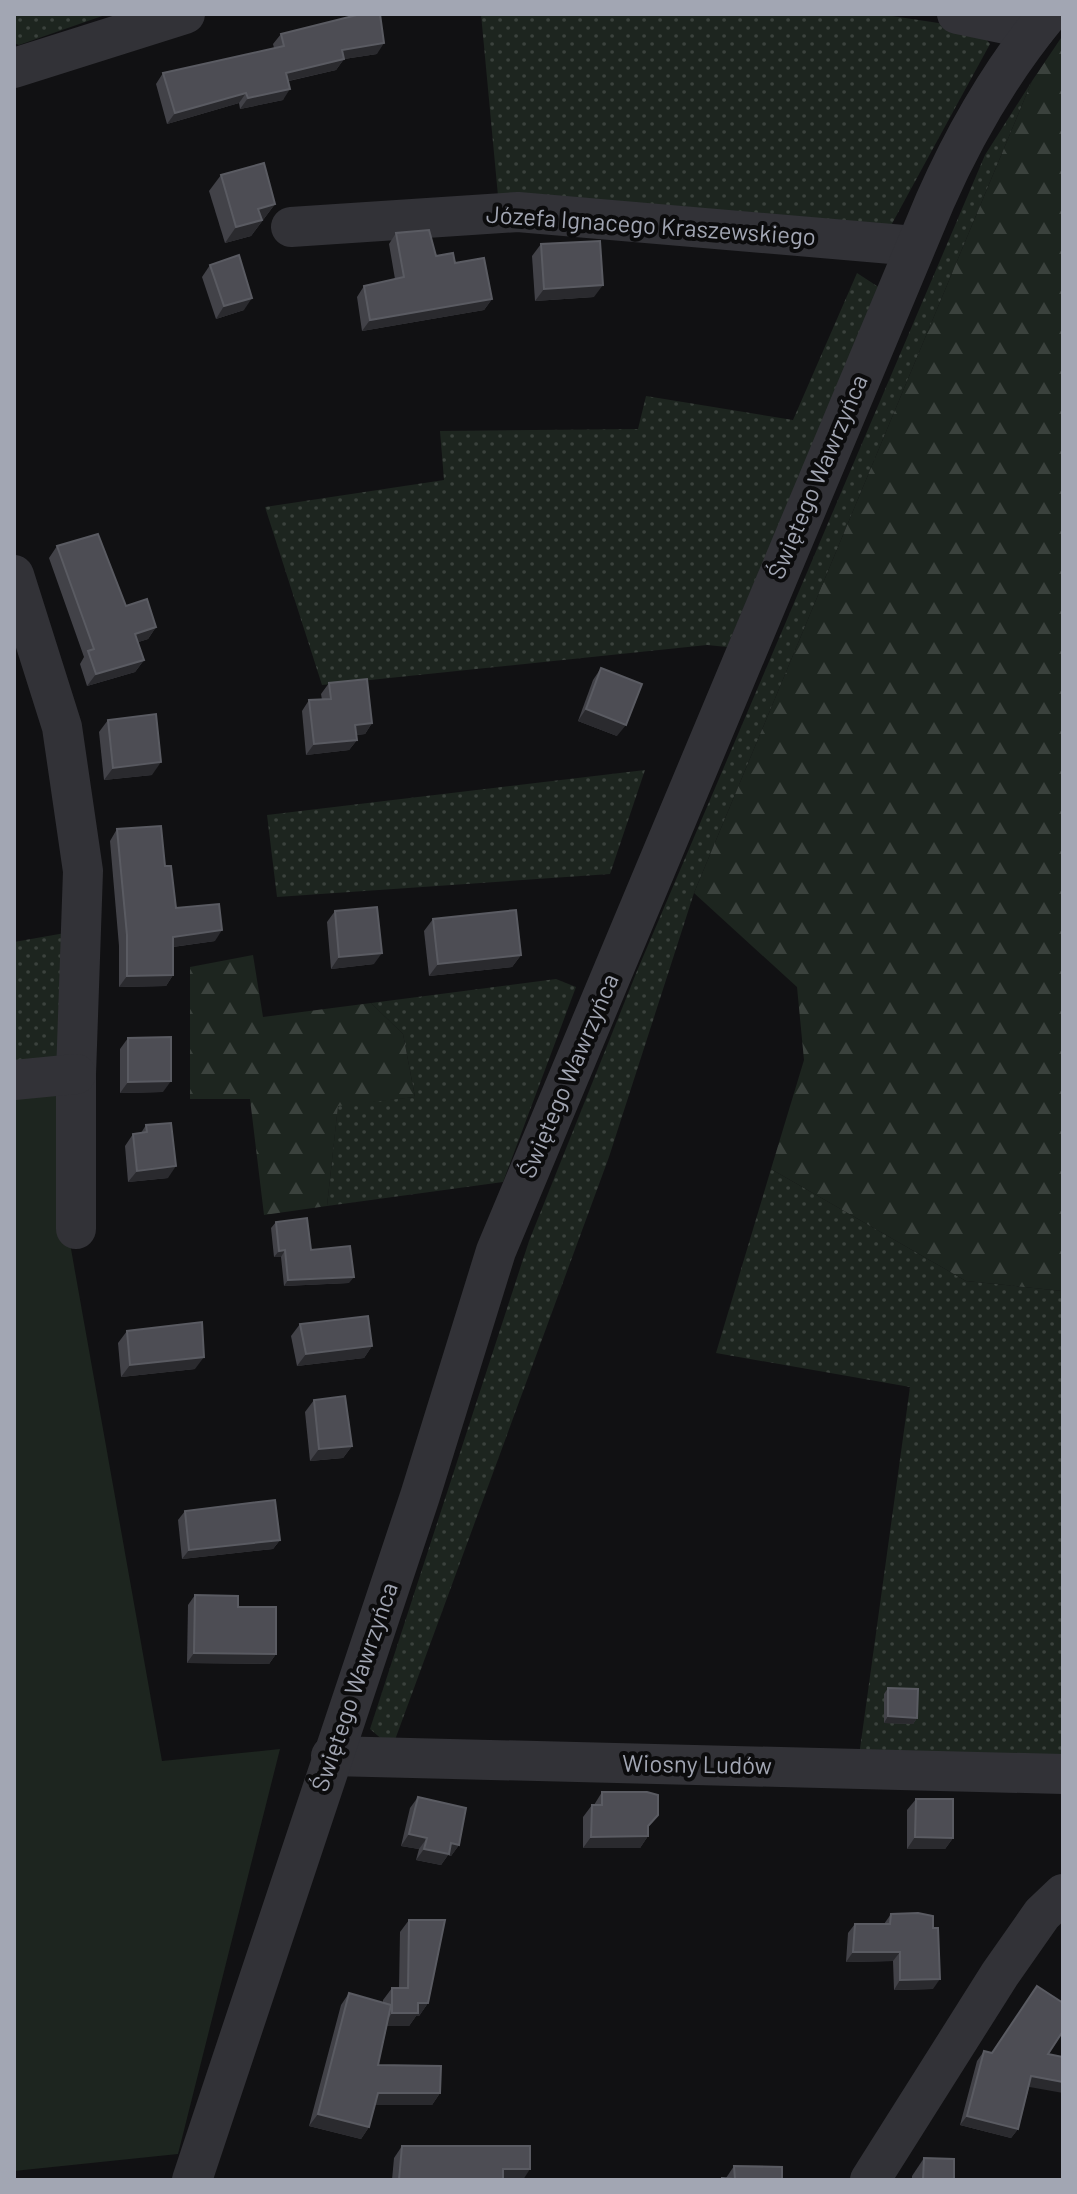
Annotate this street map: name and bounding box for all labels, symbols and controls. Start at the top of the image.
street label: Józefa Ignacego Kraszewskiego [485,199,817,251]
street label: Świętego Wawrzyńca [760,370,873,583]
street label: Świętego Wawrzyńca [511,969,624,1182]
street label: Świętego Wawrzyńca [304,1578,403,1795]
street label: Wiosny Ludów [622,1748,772,1779]

